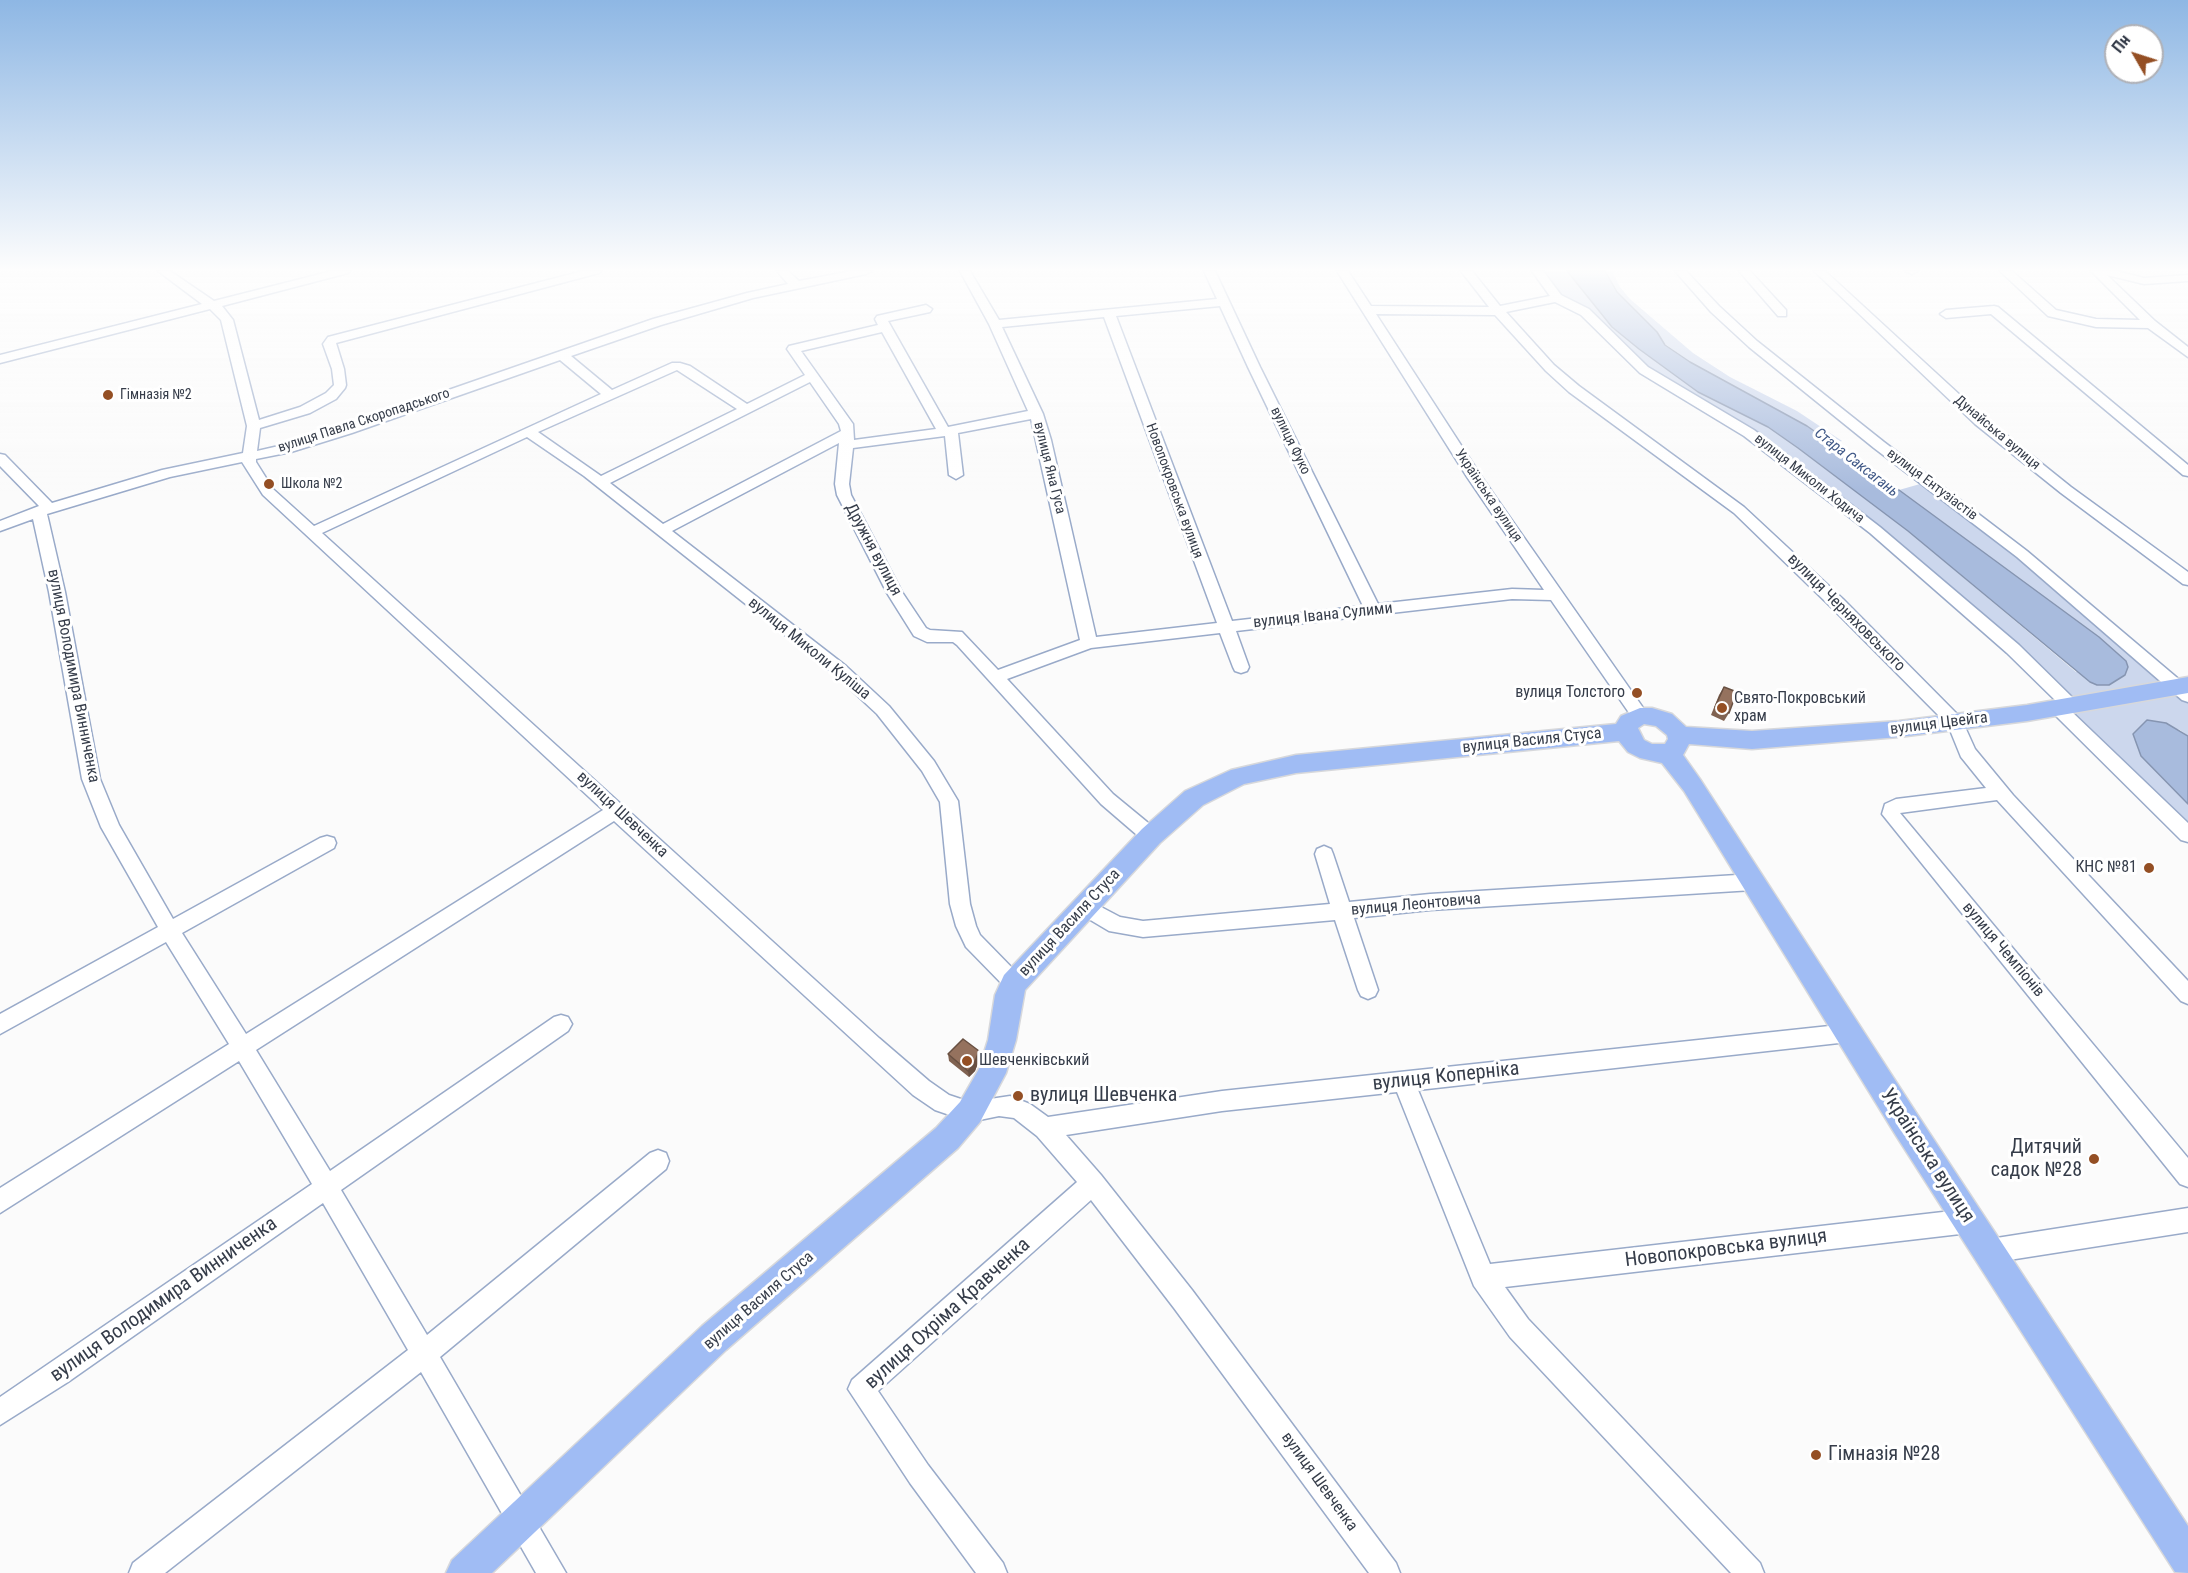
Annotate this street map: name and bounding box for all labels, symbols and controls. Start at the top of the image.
north arrow [2104,24,2164,84]
text: Пн [2108,31,2134,57]
street label: вулиця Павла Скоропадського [276,385,452,457]
place label: Гімназія №2 [120,387,192,403]
marker: Гімназія №2 [101,388,115,402]
street label: Дунайська вулиця [1951,392,2043,474]
street label: вулиця Фуко [1266,404,1314,478]
street label: вулиця Яна Гуса [1029,420,1069,516]
street label: Новопокровська вулиця [1142,421,1206,561]
water label: Стара Саксагань [1811,425,1901,501]
street label: вулиця Миколи Ходича [1751,431,1867,527]
street label: вулиця Ентузіастів [1883,445,1981,525]
street label: Українська вулиця [1451,446,1525,546]
place label: Школа №2 [281,476,342,492]
marker: Школа №2 [262,477,276,491]
street label: Дружня вулиця [841,500,905,600]
street label: вулиця Черняховського [1783,550,1909,676]
street label: вулиця Володимира Винниченка [43,568,103,784]
street label: вулиця Миколи Куліша [744,594,874,704]
street label: вулиця Івана Сулими [1252,599,1394,633]
place label: вулиця Толстого [1515,683,1625,703]
marker: вулиця Толстого [1630,686,1644,700]
place label: Свято-Покровський храм [1734,689,1866,727]
marker: Свято-Покровський храм [1715,701,1729,715]
street label: вулиця Цвейга [1889,708,1989,740]
street label: вулиця Василя Стуса [1462,724,1602,758]
street label: вулиця Шевченка [572,768,672,862]
place label: КНС №81 [2075,858,2137,878]
marker: КНС №81 [2142,861,2156,875]
street label: вулиця Василя Стуса [1015,865,1125,981]
street label: вулиця Леонтовича [1350,890,1482,920]
street label: вулиця Чемпіонів [1958,899,2048,1001]
place label: Шевченківський [979,1051,1089,1071]
marker: Шевченківський [960,1054,974,1068]
street label: вулиця Коперніка [1371,1057,1521,1097]
place label: вулиця Шевченка [1030,1084,1177,1108]
street label: Українська вулиця [1875,1084,1979,1228]
marker: вулиця Шевченка [1011,1089,1025,1103]
place label: Дитячий садок №28 [1991,1136,2082,1183]
marker: Дитячий садок №28 [2087,1152,2101,1166]
street label: вулиця Володимира Винниченка [46,1212,282,1388]
street label: Новопокровська вулиця [1624,1225,1828,1273]
street label: вулиця Охріма Кравченка [860,1233,1036,1395]
street label: вулиця Василя Стуса [700,1248,818,1354]
street label: вулиця Шевченка [1277,1429,1361,1535]
place label: Гімназія №28 [1828,1443,1940,1467]
marker: Гімназія №28 [1809,1448,1823,1462]

